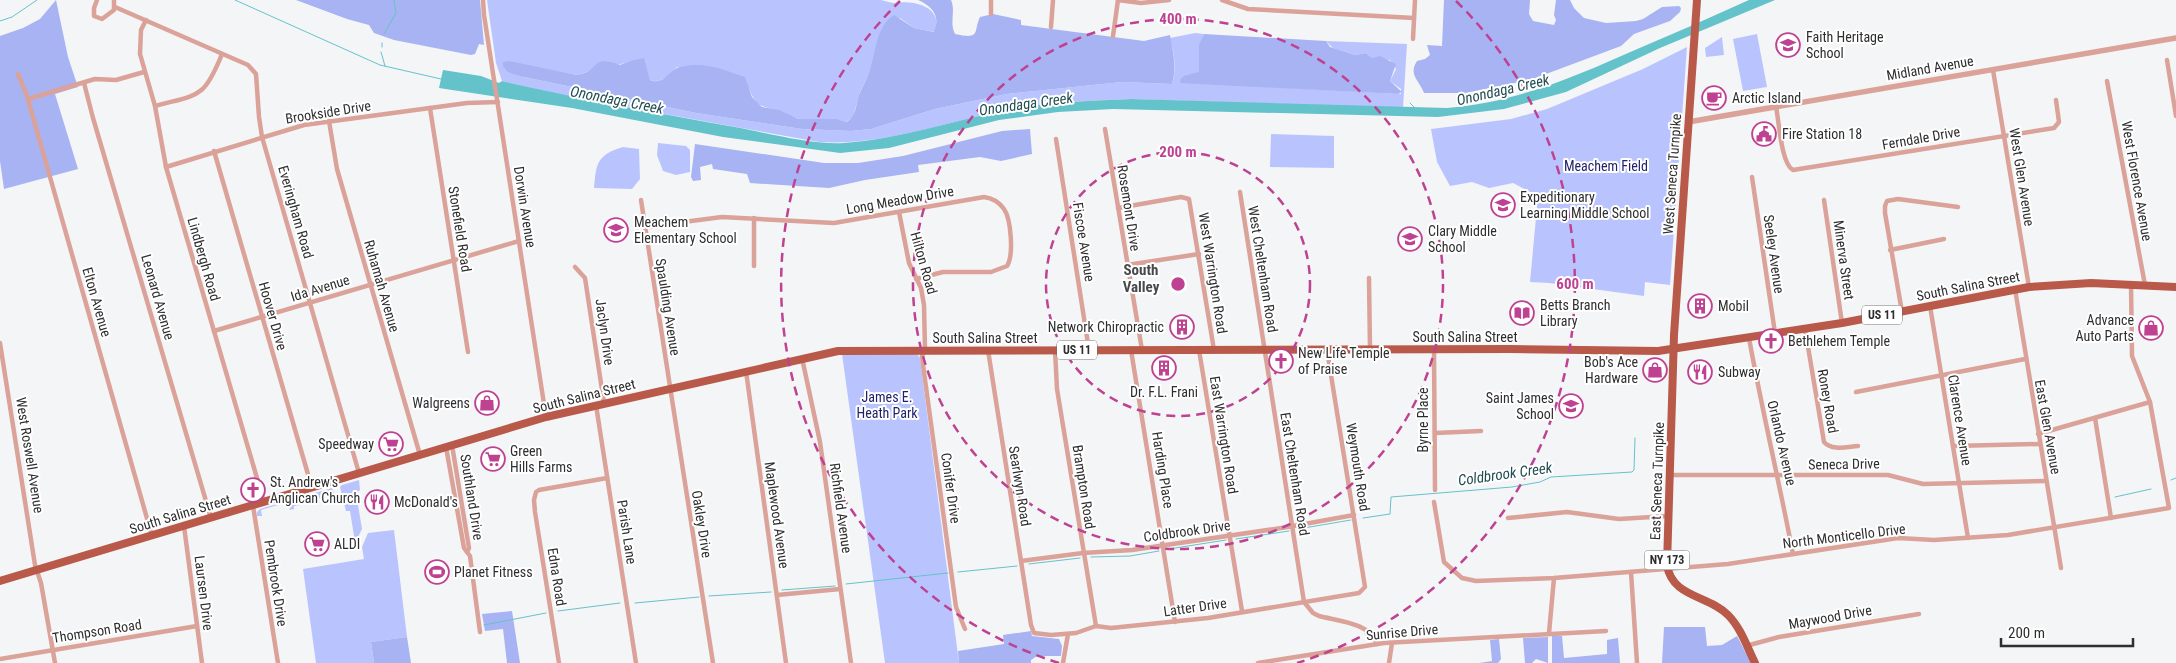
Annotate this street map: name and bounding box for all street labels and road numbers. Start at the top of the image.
street label: Midland Avenue [1885,52,1975,84]
street label: Brookside Drive [284,97,372,127]
street label: West Seneca Turnpike [1660,112,1684,235]
street label: West Florence Avenue [2119,120,2156,243]
street label: Ferndale Drive [1881,123,1962,153]
street label: West Glen Avenue [2006,127,2038,228]
street label: Everingham Road [275,164,317,260]
street label: Rosemont Drive [1114,164,1144,253]
street label: Dorwin Avenue [511,165,539,249]
street label: Long Meadow Drive [845,183,955,217]
street label: Stonefield Road [445,185,475,273]
street label: Fiscoe Avenue [1070,201,1098,283]
street label: West Cheltenham Road [1245,205,1281,333]
street label: West Warrington Road [1196,211,1230,335]
street label: Seeley Avenue [1761,214,1788,295]
street label: Lindbergh Road [184,215,224,303]
street label: Minerva Street [1831,219,1857,301]
street label: Hilton Road [907,230,941,296]
street label: Ruhamah Avenue [361,238,403,334]
street label: Leonard Avenue [138,252,178,342]
street label: Spaulding Avenue [652,257,684,357]
street label: Elton Avenue [79,265,115,339]
street label: South Salina Street [1915,268,2021,304]
street label: Ida Avenue [289,271,352,305]
street label: Hoover Drive [256,280,291,353]
street label: Jaclyn Drive [592,298,618,367]
road number: US 11 [1862,306,1902,324]
street label: South Salina Street [1412,329,1518,345]
street label: South Salina Street [932,330,1038,346]
road number: US 11 [1057,340,1097,360]
street label: Roney Road [1814,368,1842,434]
street label: Clarence Avenue [1945,373,1975,467]
street label: East Warrington Road [1207,375,1241,495]
street label: South Salina Street [531,376,637,416]
street label: East Glen Avenue [2032,378,2064,476]
street label: Byrne Place [1415,387,1431,453]
street label: West Roswell Avenue [13,396,47,515]
street label: Orlando Avenue [1764,399,1800,488]
street label: East Cheltenham Road [1277,411,1313,537]
street label: East Seneca Turnpike [1647,421,1667,540]
street label: Weymouth Road [1343,422,1373,512]
street label: Harding Place [1149,431,1177,510]
street label: Brampton Road [1069,444,1099,530]
street label: Searlwyn Road [1006,445,1034,527]
street label: Conifer Drive [938,452,964,525]
street label: Southland Drive [457,453,487,542]
street label: Seneca Drive [1808,455,1880,473]
street label: Maplewood Avenue [762,461,792,570]
street label: Richfield Avenue [827,462,855,555]
street label: Oakley Drive [689,489,715,559]
street label: South Salina Street [127,491,233,537]
street label: Parish Lane [614,499,640,566]
street label: Coldbrook Drive [1142,517,1232,545]
street label: North Monticello Drive [1782,520,1907,551]
street label: Pembrook Drive [261,539,291,628]
street label: Edna Road [545,547,569,607]
road number: NY 173 [1644,550,1690,570]
street label: Laursen Drive [191,555,217,632]
street label: Latter Drive [1162,595,1228,619]
street label: Maywood Drive [1787,602,1873,632]
street label: Thompson Road [51,616,143,646]
street label: Sunrise Drive [1365,621,1439,643]

